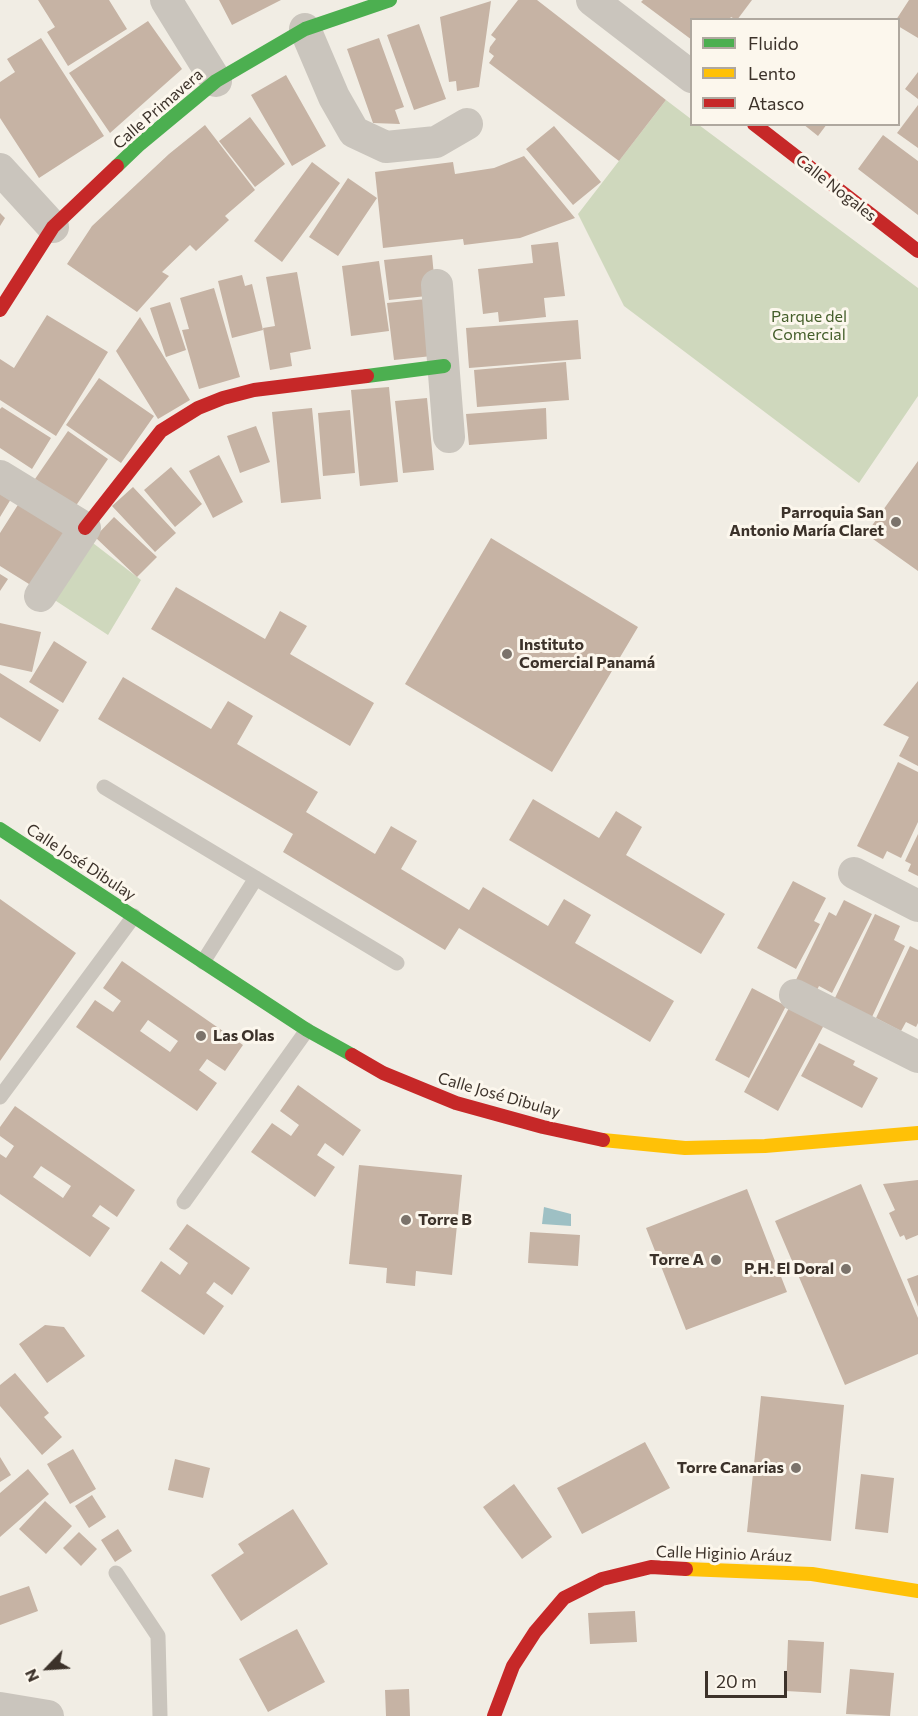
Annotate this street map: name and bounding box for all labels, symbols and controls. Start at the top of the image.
legend [690,18,900,126]
text: Fluido [748,32,799,54]
text: Lento [748,62,796,84]
street label: Calle Primavera [109,65,207,153]
text: Atasco [748,92,804,114]
street label: Calle Nogales [792,150,880,226]
park label: Parque del Comercial [771,307,847,345]
place label: Parroquia San Antonio María Claret [729,503,884,541]
marker: Parroquia San Antonio María Claret [889,515,903,529]
place label: Instituto Comercial Panamá [519,635,655,673]
marker: Instituto Comercial Panamá [500,647,514,661]
street label: Calle José Dibulay [23,819,139,905]
place label: Las Olas [213,1026,275,1046]
marker: Las Olas [194,1029,208,1043]
street label: Calle José Dibulay [435,1068,563,1122]
place label: Torre B [418,1210,472,1230]
marker: Torre B [399,1213,413,1227]
place label: Torre A [649,1250,704,1270]
marker: Torre A [709,1253,723,1267]
place label: P.H. El Doral [744,1259,834,1279]
marker: P.H. El Doral [839,1262,853,1276]
place label: Torre Canarias [677,1458,784,1478]
marker: Torre Canarias [789,1461,803,1475]
street label: Calle Higinio Aráuz [656,1542,792,1566]
north arrow [18,1638,78,1698]
scale bar [708,1659,790,1697]
text: N [20,1666,42,1685]
text: 20 m [716,1670,757,1692]

